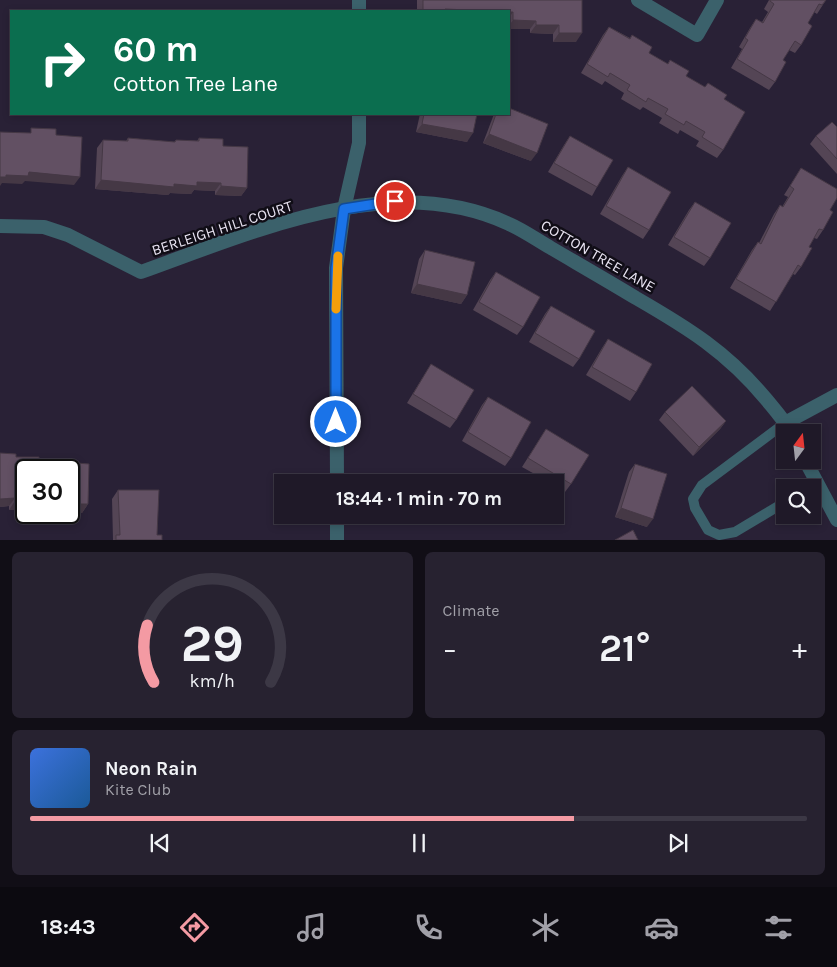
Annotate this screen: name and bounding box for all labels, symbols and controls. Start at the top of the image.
text: 60 m [113,29,198,70]
icon: right [30,30,95,95]
text: Cotton Tree Lane [113,71,278,97]
pin [374,180,416,222]
icon: arrive [381,187,409,215]
street label: BERLEIGH HILL COURT [149,197,295,259]
street label: COTTON TREE LANE [538,216,658,296]
position arrow [309,395,361,447]
north arrow [776,424,821,469]
map controls [776,424,821,524]
speed limit sign: 30 [15,459,80,524]
button: search [776,479,821,524]
text: 18:44 · 1 min · 70 m [336,488,502,510]
text: Climate [443,601,500,620]
text: 29 [181,613,244,674]
text: 21° [599,626,650,671]
text: − [443,632,457,665]
text: + [792,632,807,665]
text: km/h [190,671,235,692]
text: Neon Rain [105,758,198,780]
text: Kite Club [105,780,171,799]
icon: previous [146,829,174,857]
icon: pause [405,829,433,857]
icon: next [664,829,692,857]
icon: directions [177,910,212,945]
icon: music [294,910,329,945]
icon: phone [411,910,446,945]
icon: climate [528,910,563,945]
icon: car [644,910,679,945]
icon: filters [761,910,796,945]
text: 18:43 [41,914,96,940]

